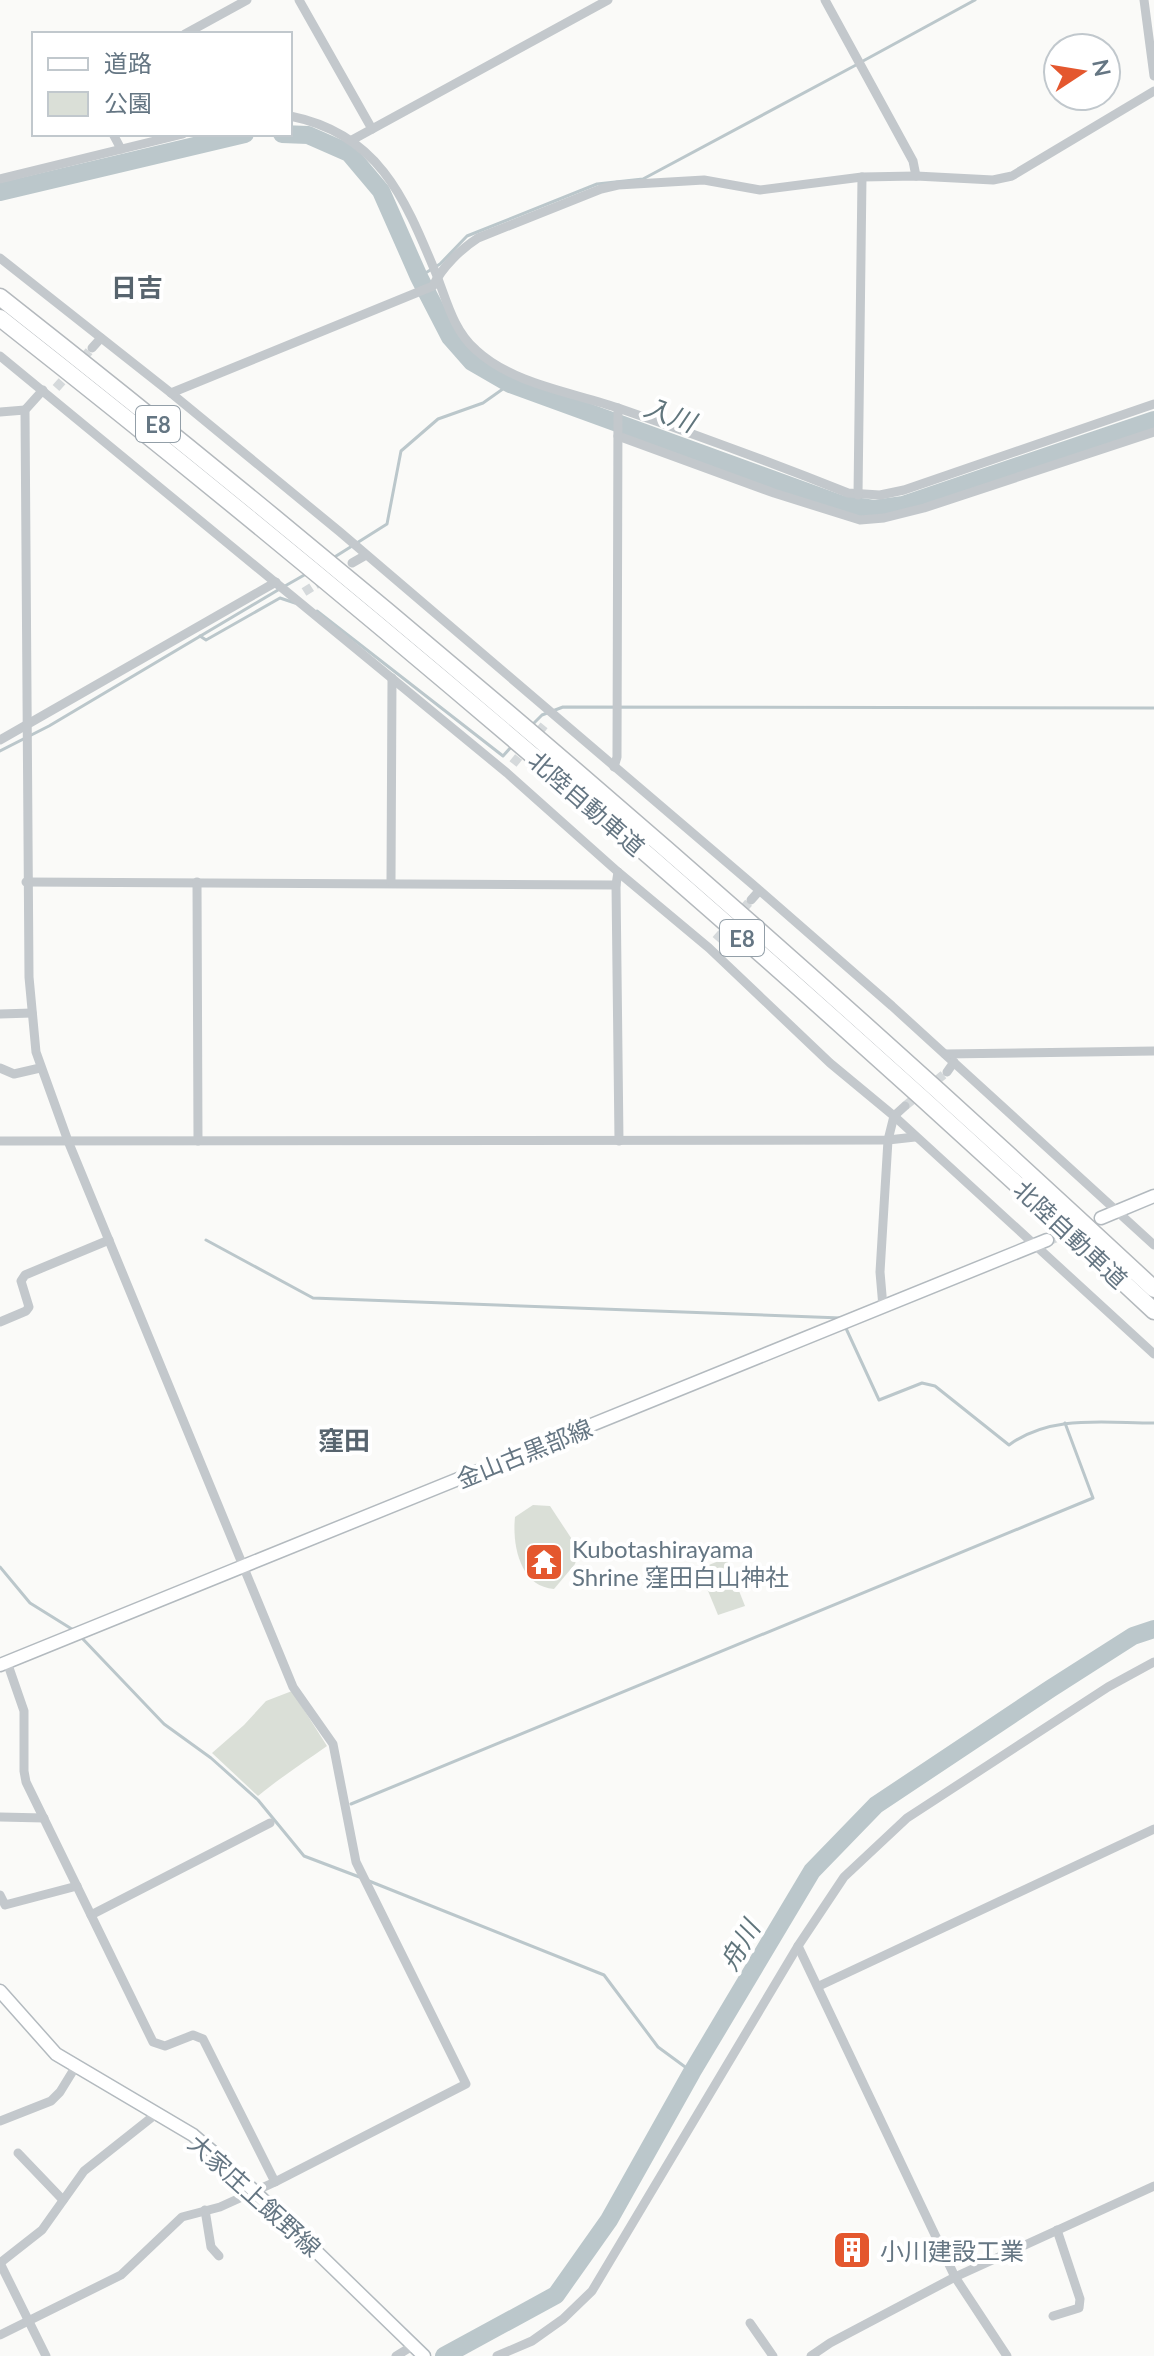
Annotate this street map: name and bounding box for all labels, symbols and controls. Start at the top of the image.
legend [32,32,292,136]
north arrow [1042,32,1122,112]
text: 道路 [104,48,152,77]
text: N [1087,57,1117,79]
text: 公園 [104,88,152,117]
district label: 日吉 [111,271,163,303]
water label: 入川 [640,390,703,439]
road number: E8 [136,406,180,442]
street label: 北陸自動車道 [523,745,651,861]
road number: E8 [720,920,764,956]
street label: 北陸自動車道 [1008,1174,1134,1294]
street label: 金山古黒部線 [452,1413,596,1493]
district label: 窪田 [318,1424,370,1456]
place label: Kubotashirayama Shrine 窪田白山神社 [572,1534,789,1591]
temple icon: Kubotashirayama Shrine 窪田白山神社 [523,1541,565,1583]
water label: 舟川 [712,1912,767,1976]
street label: 大家庄上飯野線 [183,2128,327,2262]
building icon: 小川建設工業 [831,2229,873,2271]
place label: 小川建設工業 [880,2236,1024,2265]

